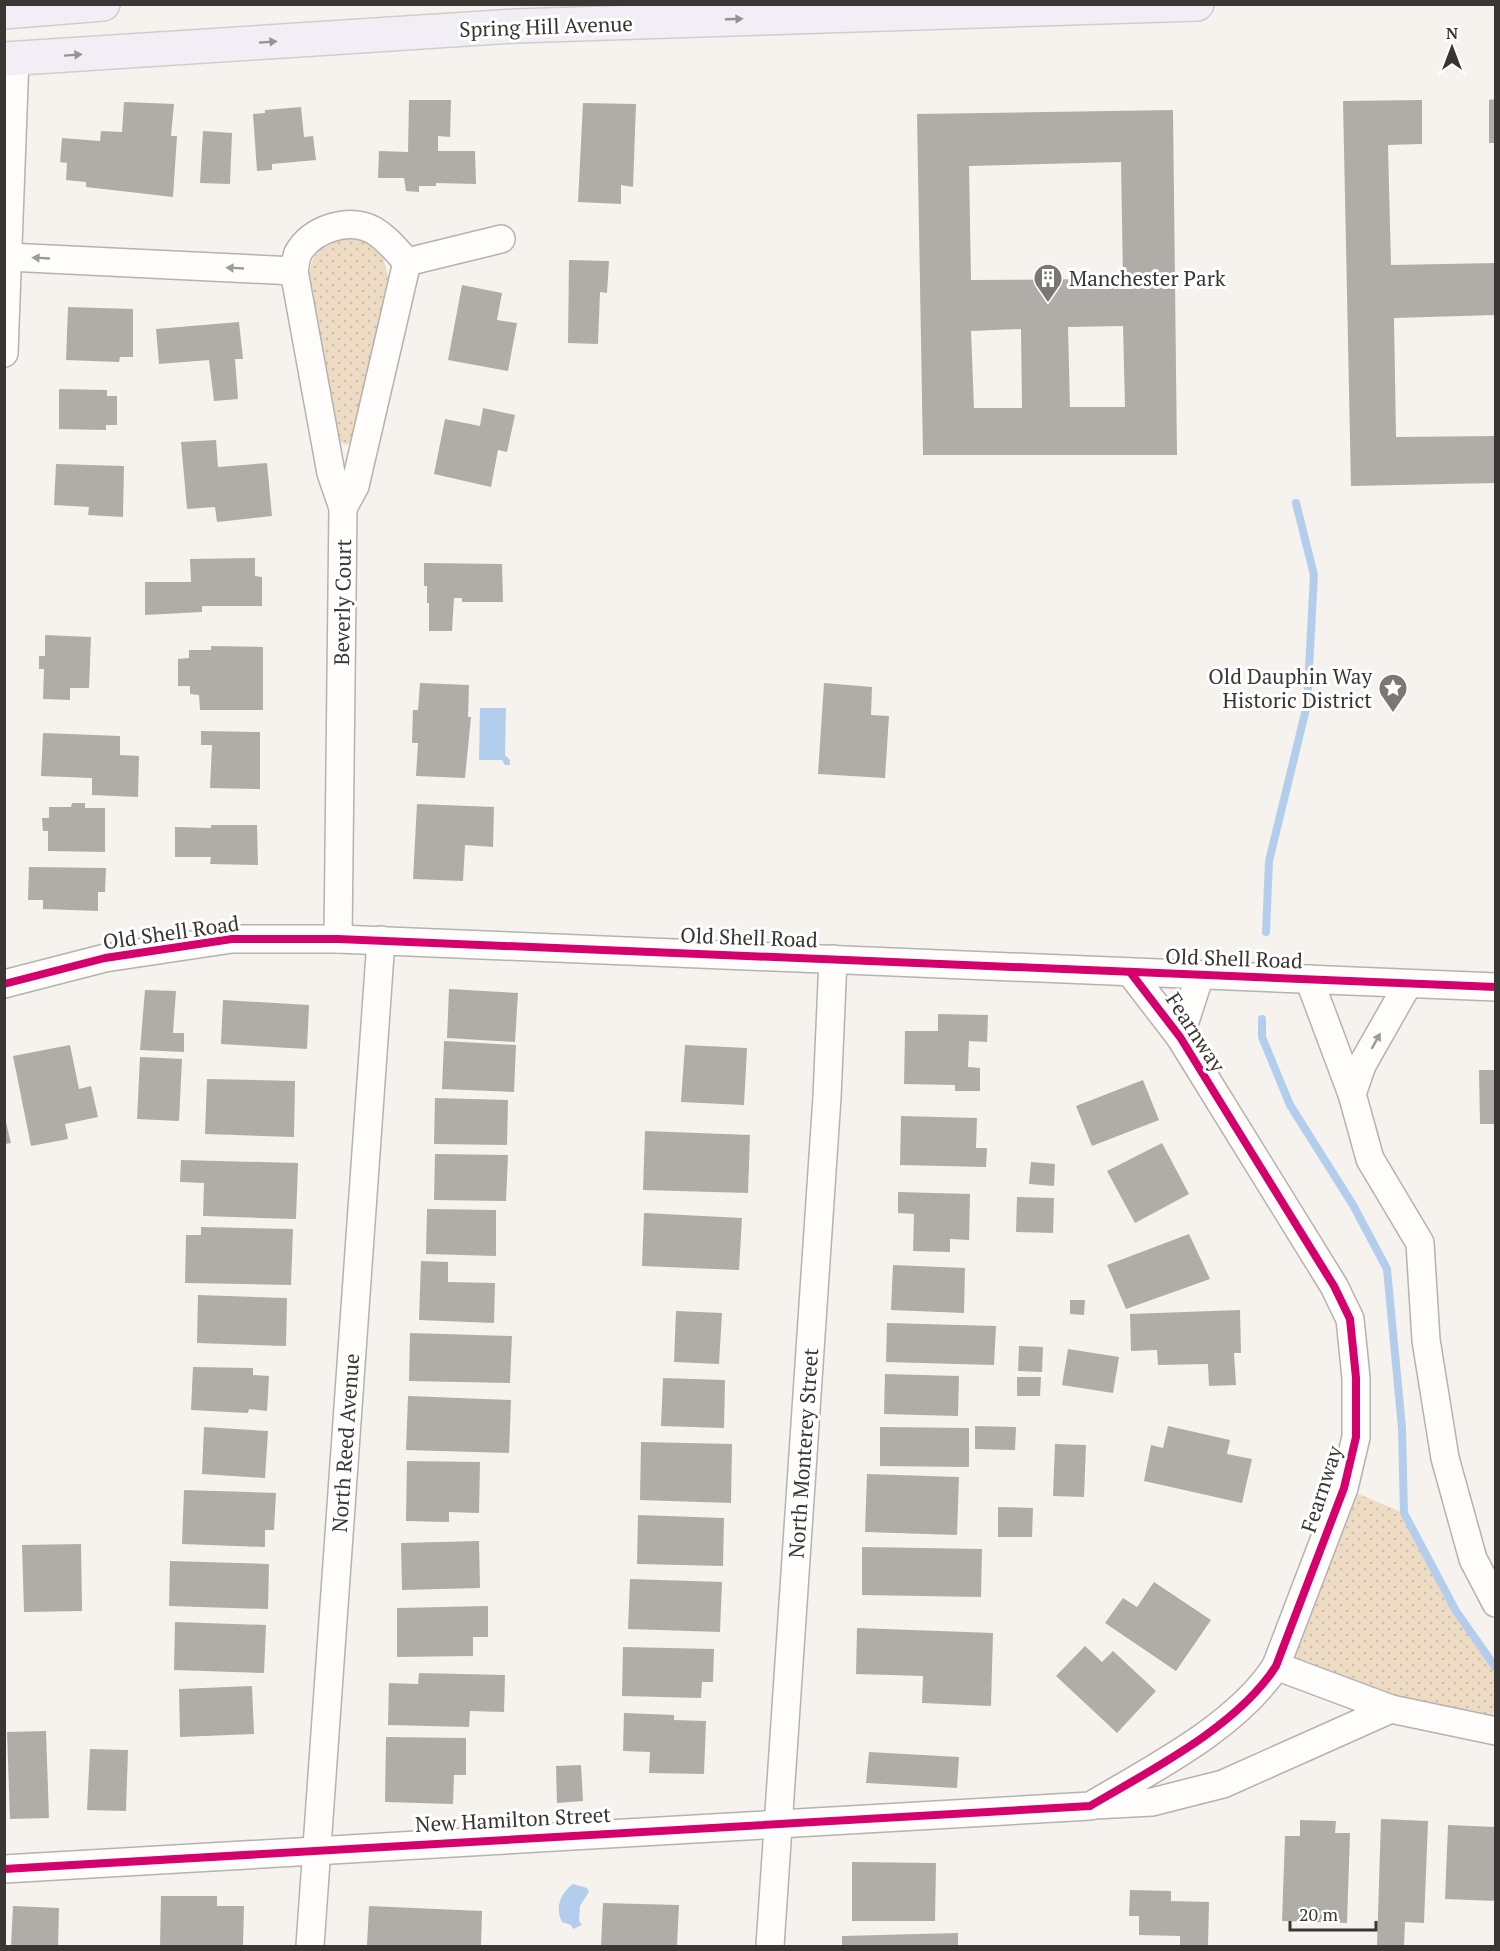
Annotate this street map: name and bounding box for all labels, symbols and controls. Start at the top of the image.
street label: Spring Hill Avenue [459,9,633,43]
one-way arrow [724,14,743,24]
north arrow [1422,18,1482,78]
text: N [1446,22,1458,44]
one-way arrow [258,37,277,47]
one-way arrow [63,50,82,59]
one-way arrow [31,254,50,263]
building icon: Manchester Park [1032,262,1064,304]
one-way arrow [226,264,245,273]
place label: Manchester Park [1069,264,1226,292]
street label: Beverly Court [327,538,357,666]
place label: Old Dauphin Way Historic District [1208,662,1372,714]
place icon: Old Dauphin Way Historic District [1377,672,1409,714]
street label: Old Shell Road [101,909,241,955]
street label: Old Shell Road [680,921,818,953]
street label: Old Shell Road [1165,942,1303,974]
street label: Fearnway [1160,987,1232,1078]
one-way arrow [1370,1033,1381,1049]
street label: North Monterey Street [782,1347,824,1559]
street label: North Reed Avenue [325,1352,365,1534]
street label: Fearnway [1294,1442,1348,1536]
street label: New Hamilton Street [414,1800,612,1838]
scale bar [1290,1894,1376,1932]
text: 20 m [1299,1902,1339,1926]

